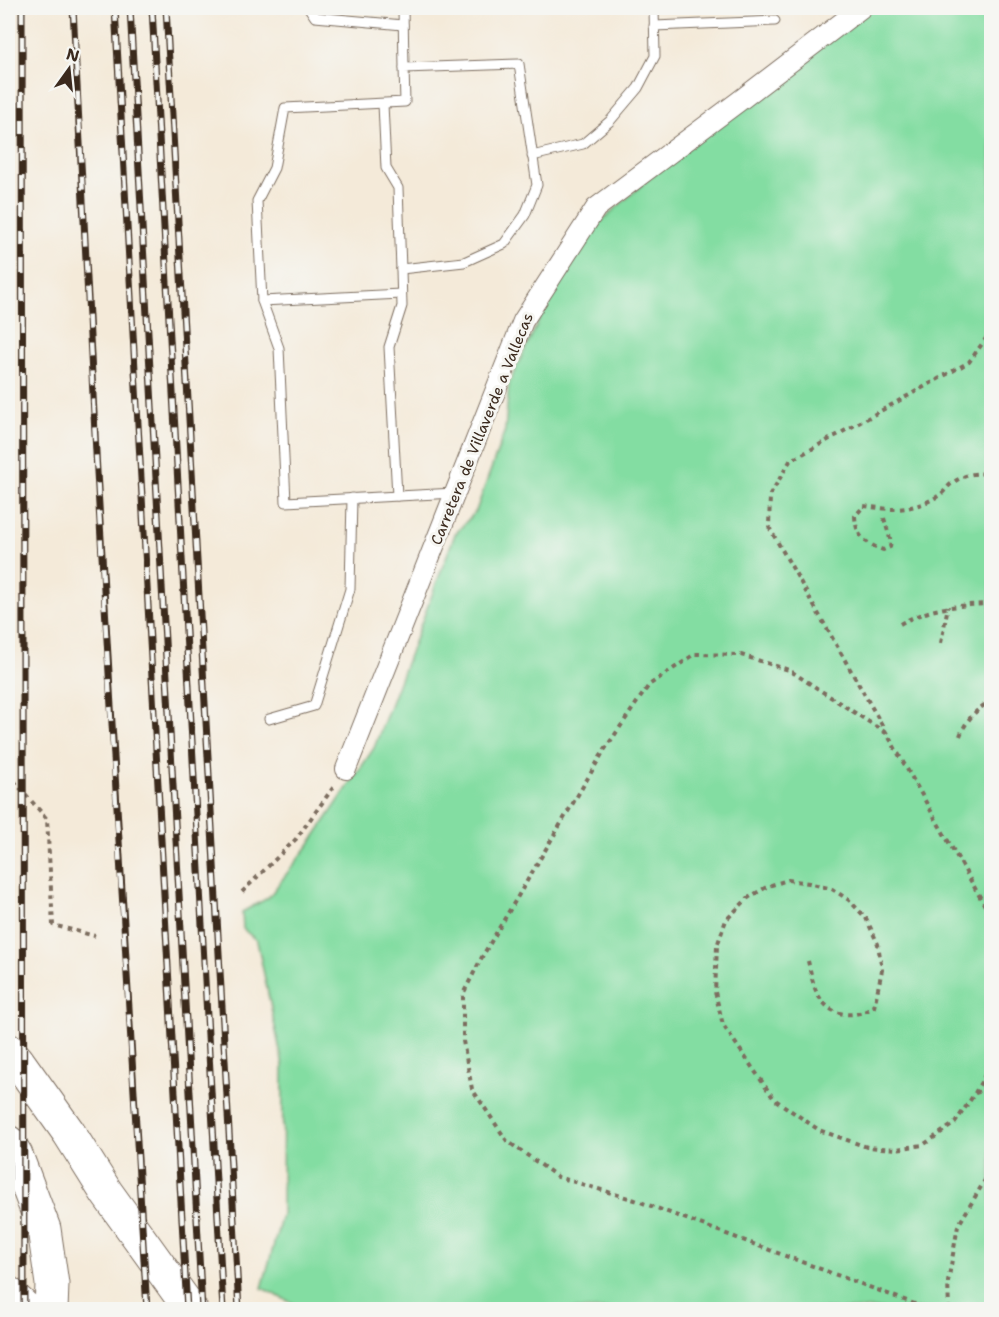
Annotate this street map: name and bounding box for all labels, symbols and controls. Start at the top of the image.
north arrow [39,39,99,99]
text: N [64,43,82,67]
street label: Carretera de Villaverde a Vallecas [426,310,538,548]

